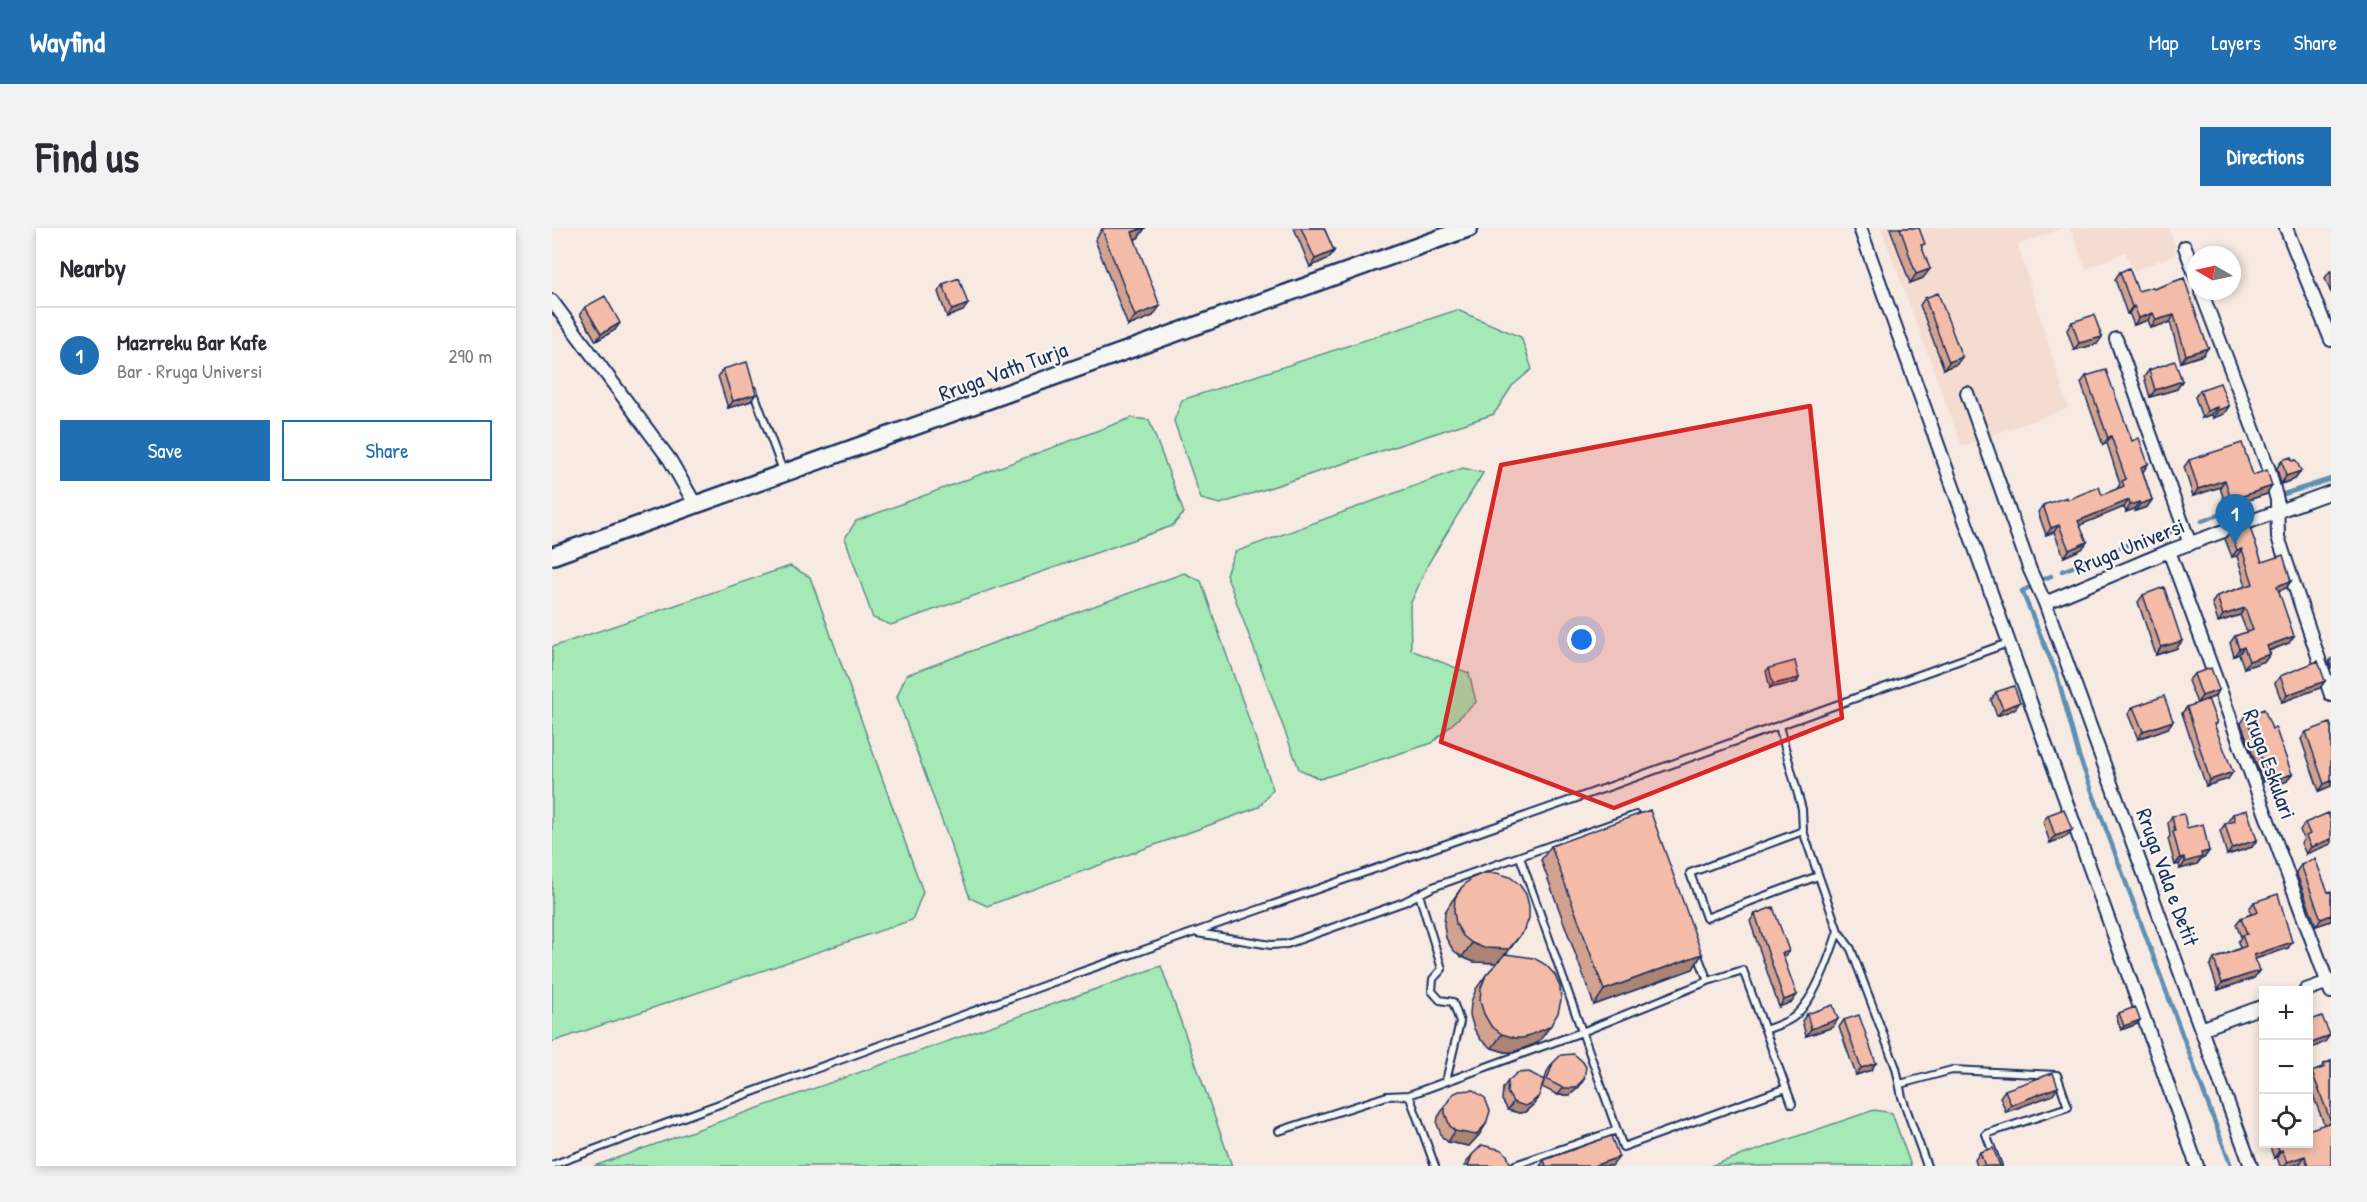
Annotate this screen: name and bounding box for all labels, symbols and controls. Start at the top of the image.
text: Wayfind [30,23,105,61]
text: Map [2149,28,2178,57]
text: Layers [2211,28,2261,57]
text: Share [2294,28,2337,57]
button: Directions [2200,127,2331,186]
text: Find us [36,128,139,185]
north arrow [2187,246,2241,300]
text: Nearby [60,250,126,285]
text: Mazrreku Bar Kafe [117,327,267,357]
street label: Rruga Vath Turja [934,334,1072,408]
text: 1 [76,342,83,369]
text: 290 m [448,342,492,369]
text: Bar · Rruga Universi [117,357,262,384]
button: Save [60,420,270,481]
button: Share [282,420,492,481]
pin: 1 [2216,494,2254,544]
street label: Rruga Universi [2069,510,2189,582]
your location [1567,625,1596,654]
street label: Rruga Eskulari [2236,705,2304,823]
street label: Rruga Vala e Detit [2129,804,2207,950]
map controls [2259,986,2313,1148]
button: + [2259,986,2313,1040]
button: − [2259,1040,2313,1094]
button: locate [2259,1094,2313,1148]

